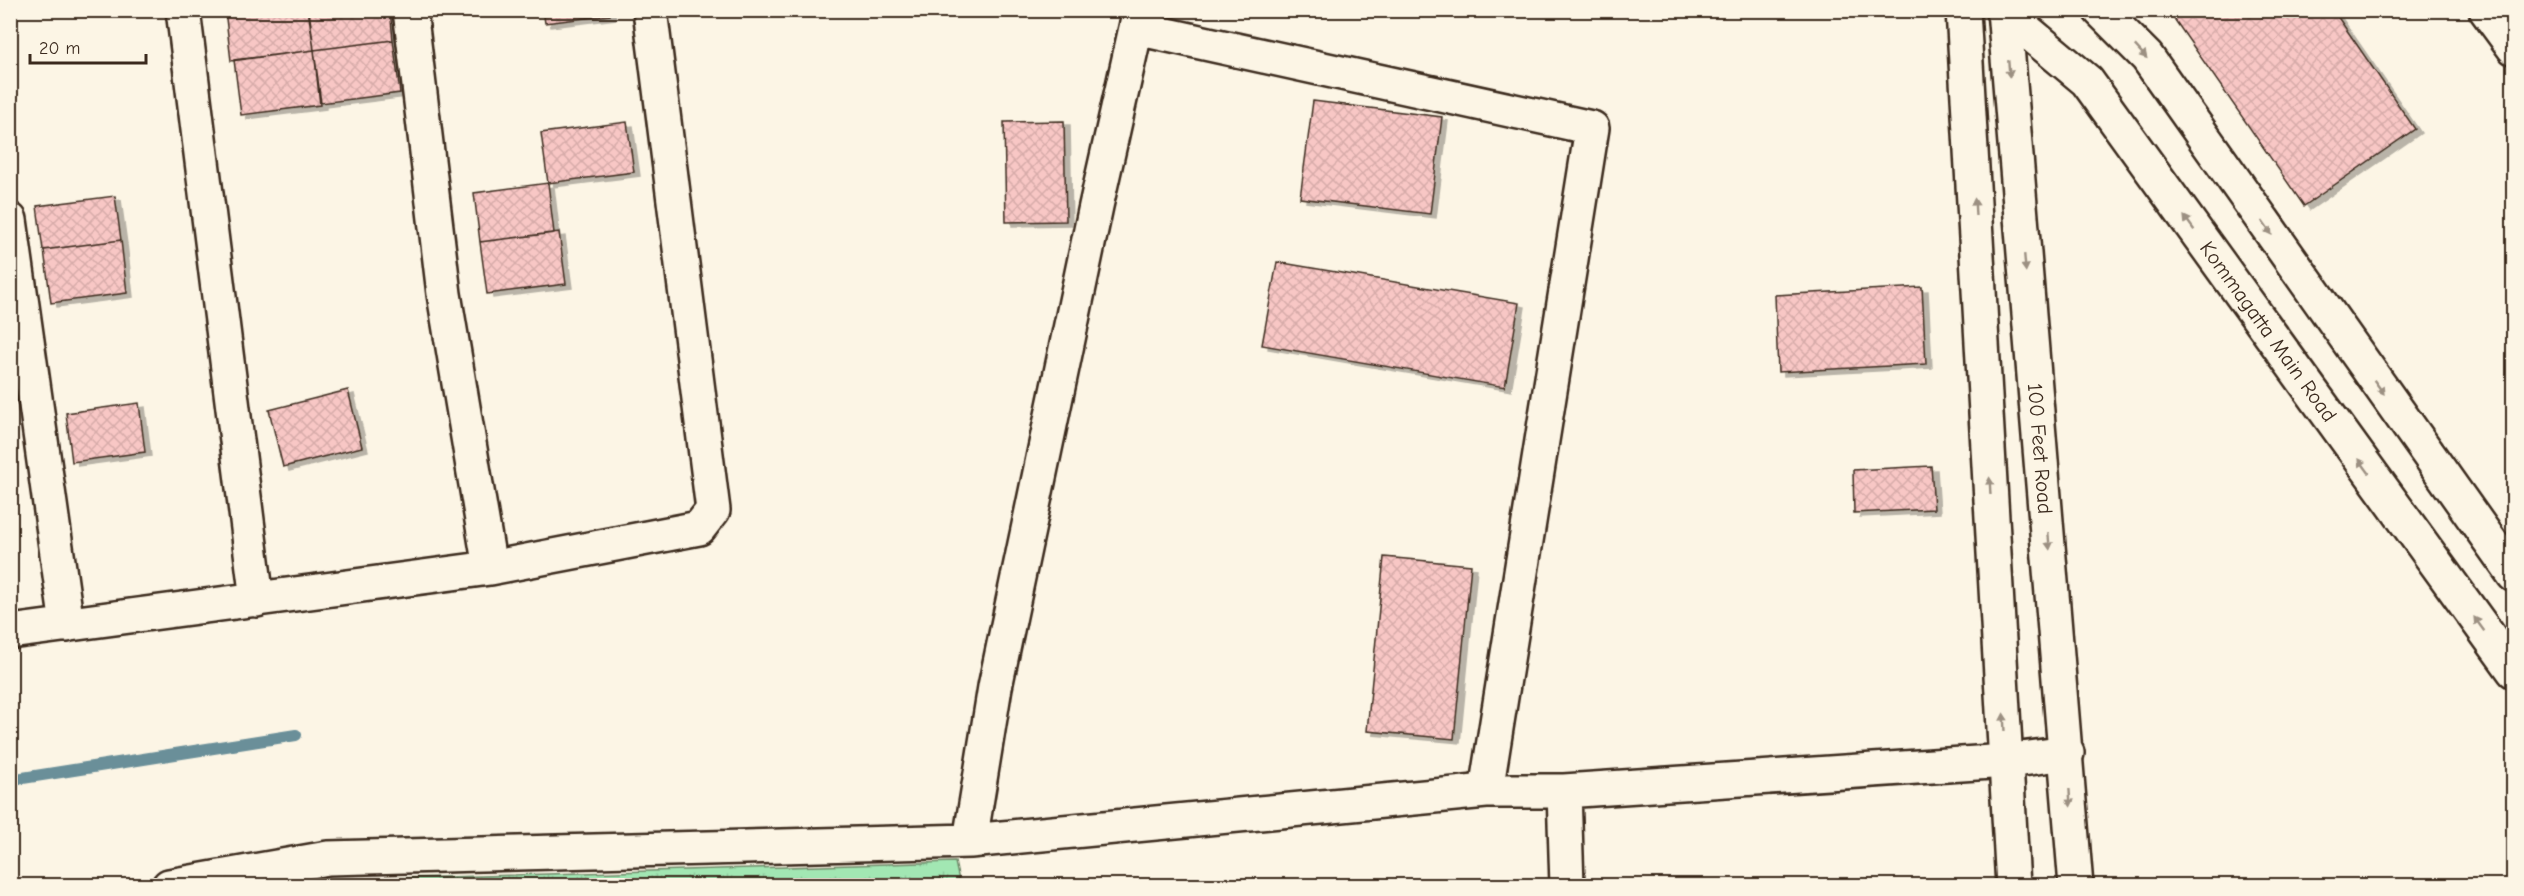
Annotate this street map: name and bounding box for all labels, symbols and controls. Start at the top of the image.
scale bar [30,27,146,65]
text: 20 m [39,38,80,59]
one-way arrow [2134,45,2148,59]
one-way arrow [2004,59,2013,78]
one-way arrow [1970,198,1979,217]
one-way arrow [2183,215,2195,231]
one-way arrow [2261,220,2272,236]
street label: Kommagatta Main Road [2195,237,2342,426]
one-way arrow [2020,254,2030,273]
one-way arrow [2373,379,2385,395]
street label: 100 Feet Road [2023,382,2057,515]
one-way arrow [2358,459,2370,475]
one-way arrow [1986,476,1995,495]
one-way arrow [2044,532,2054,551]
one-way arrow [2473,616,2485,632]
one-way arrow [1999,713,2008,732]
one-way arrow [2065,789,2075,808]

